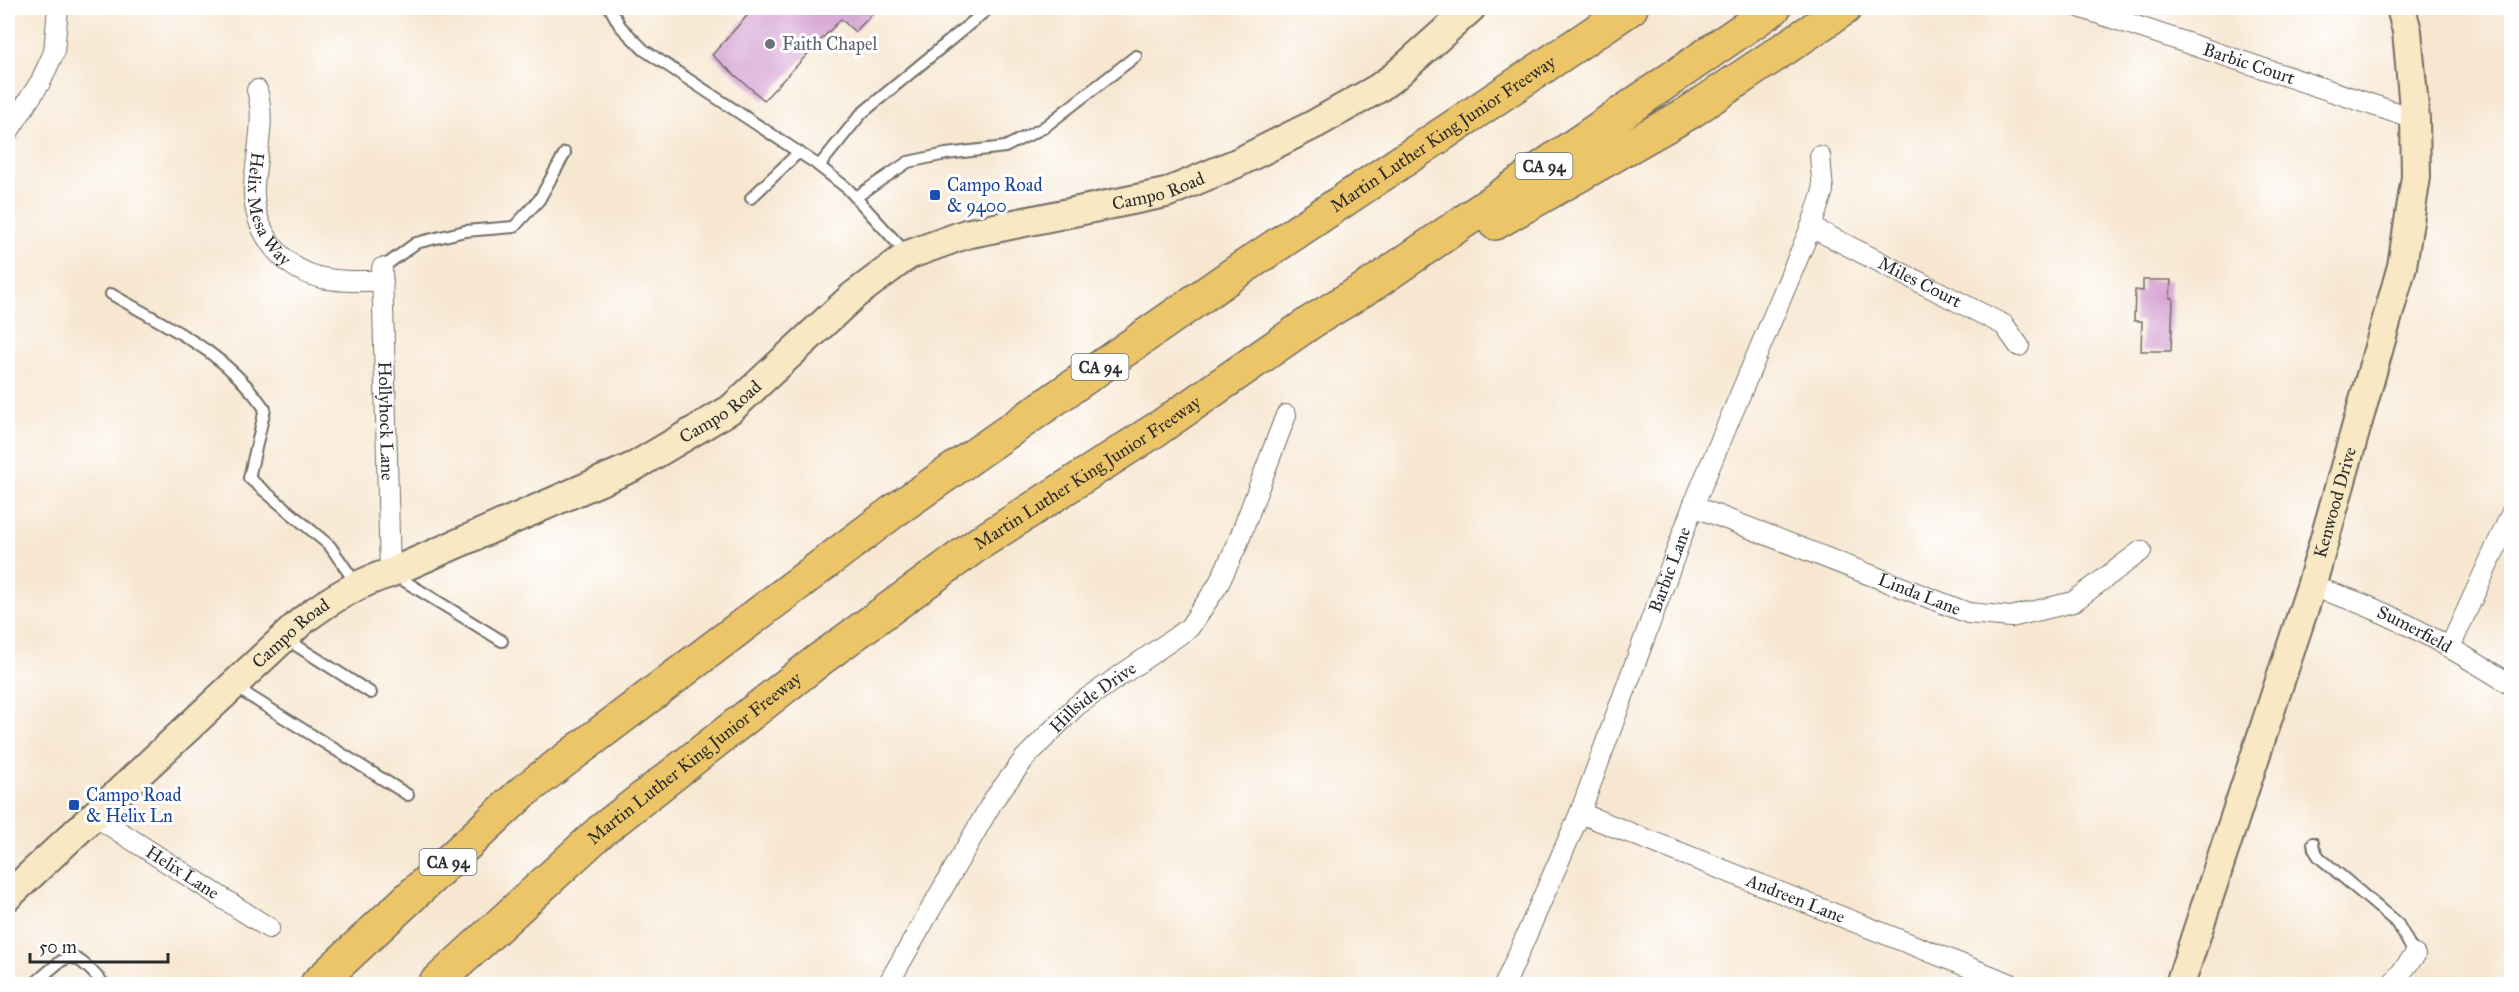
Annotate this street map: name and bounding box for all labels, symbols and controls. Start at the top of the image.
place label: Faith Chapel [782,33,877,55]
marker: Faith Chapel [763,37,777,51]
street label: Barbic Court [2200,38,2298,89]
street label: Martin Luther King Junior Freeway [1326,50,1560,217]
street label: Helix Mesa Way [243,151,296,271]
road number: CA 94 [1516,153,1572,179]
street label: Campo Road [1110,167,1208,215]
place label: Campo Road & 9400 [947,174,1042,217]
marker: Campo Road & 9400 [928,188,942,202]
street label: Miles Court [1874,252,1966,313]
road number: CA 94 [1072,354,1128,380]
street label: Hollyhock Lane [373,361,399,481]
street label: Campo Road [675,376,766,448]
street label: Martin Luther King Junior Freeway [970,391,1206,555]
street label: Kenwood Drive [2309,444,2361,560]
street label: Barbic Lane [1644,524,1695,615]
street label: Linda Lane [1875,568,1964,620]
street label: Campo Road [247,594,333,673]
street label: Sumerfield [2374,601,2456,658]
street label: Hillside Drive [1045,657,1140,738]
street label: Martin Luther King Junior Freeway [583,667,806,849]
place label: Campo Road & Helix Ln [86,784,181,827]
marker: Campo Road & Helix Ln [67,798,81,812]
street label: Helix Lane [142,841,223,904]
road number: CA 94 [420,849,476,875]
street label: Andreen Lane [1742,869,1848,928]
scale bar [30,926,168,964]
text: 50 m [39,936,77,958]

